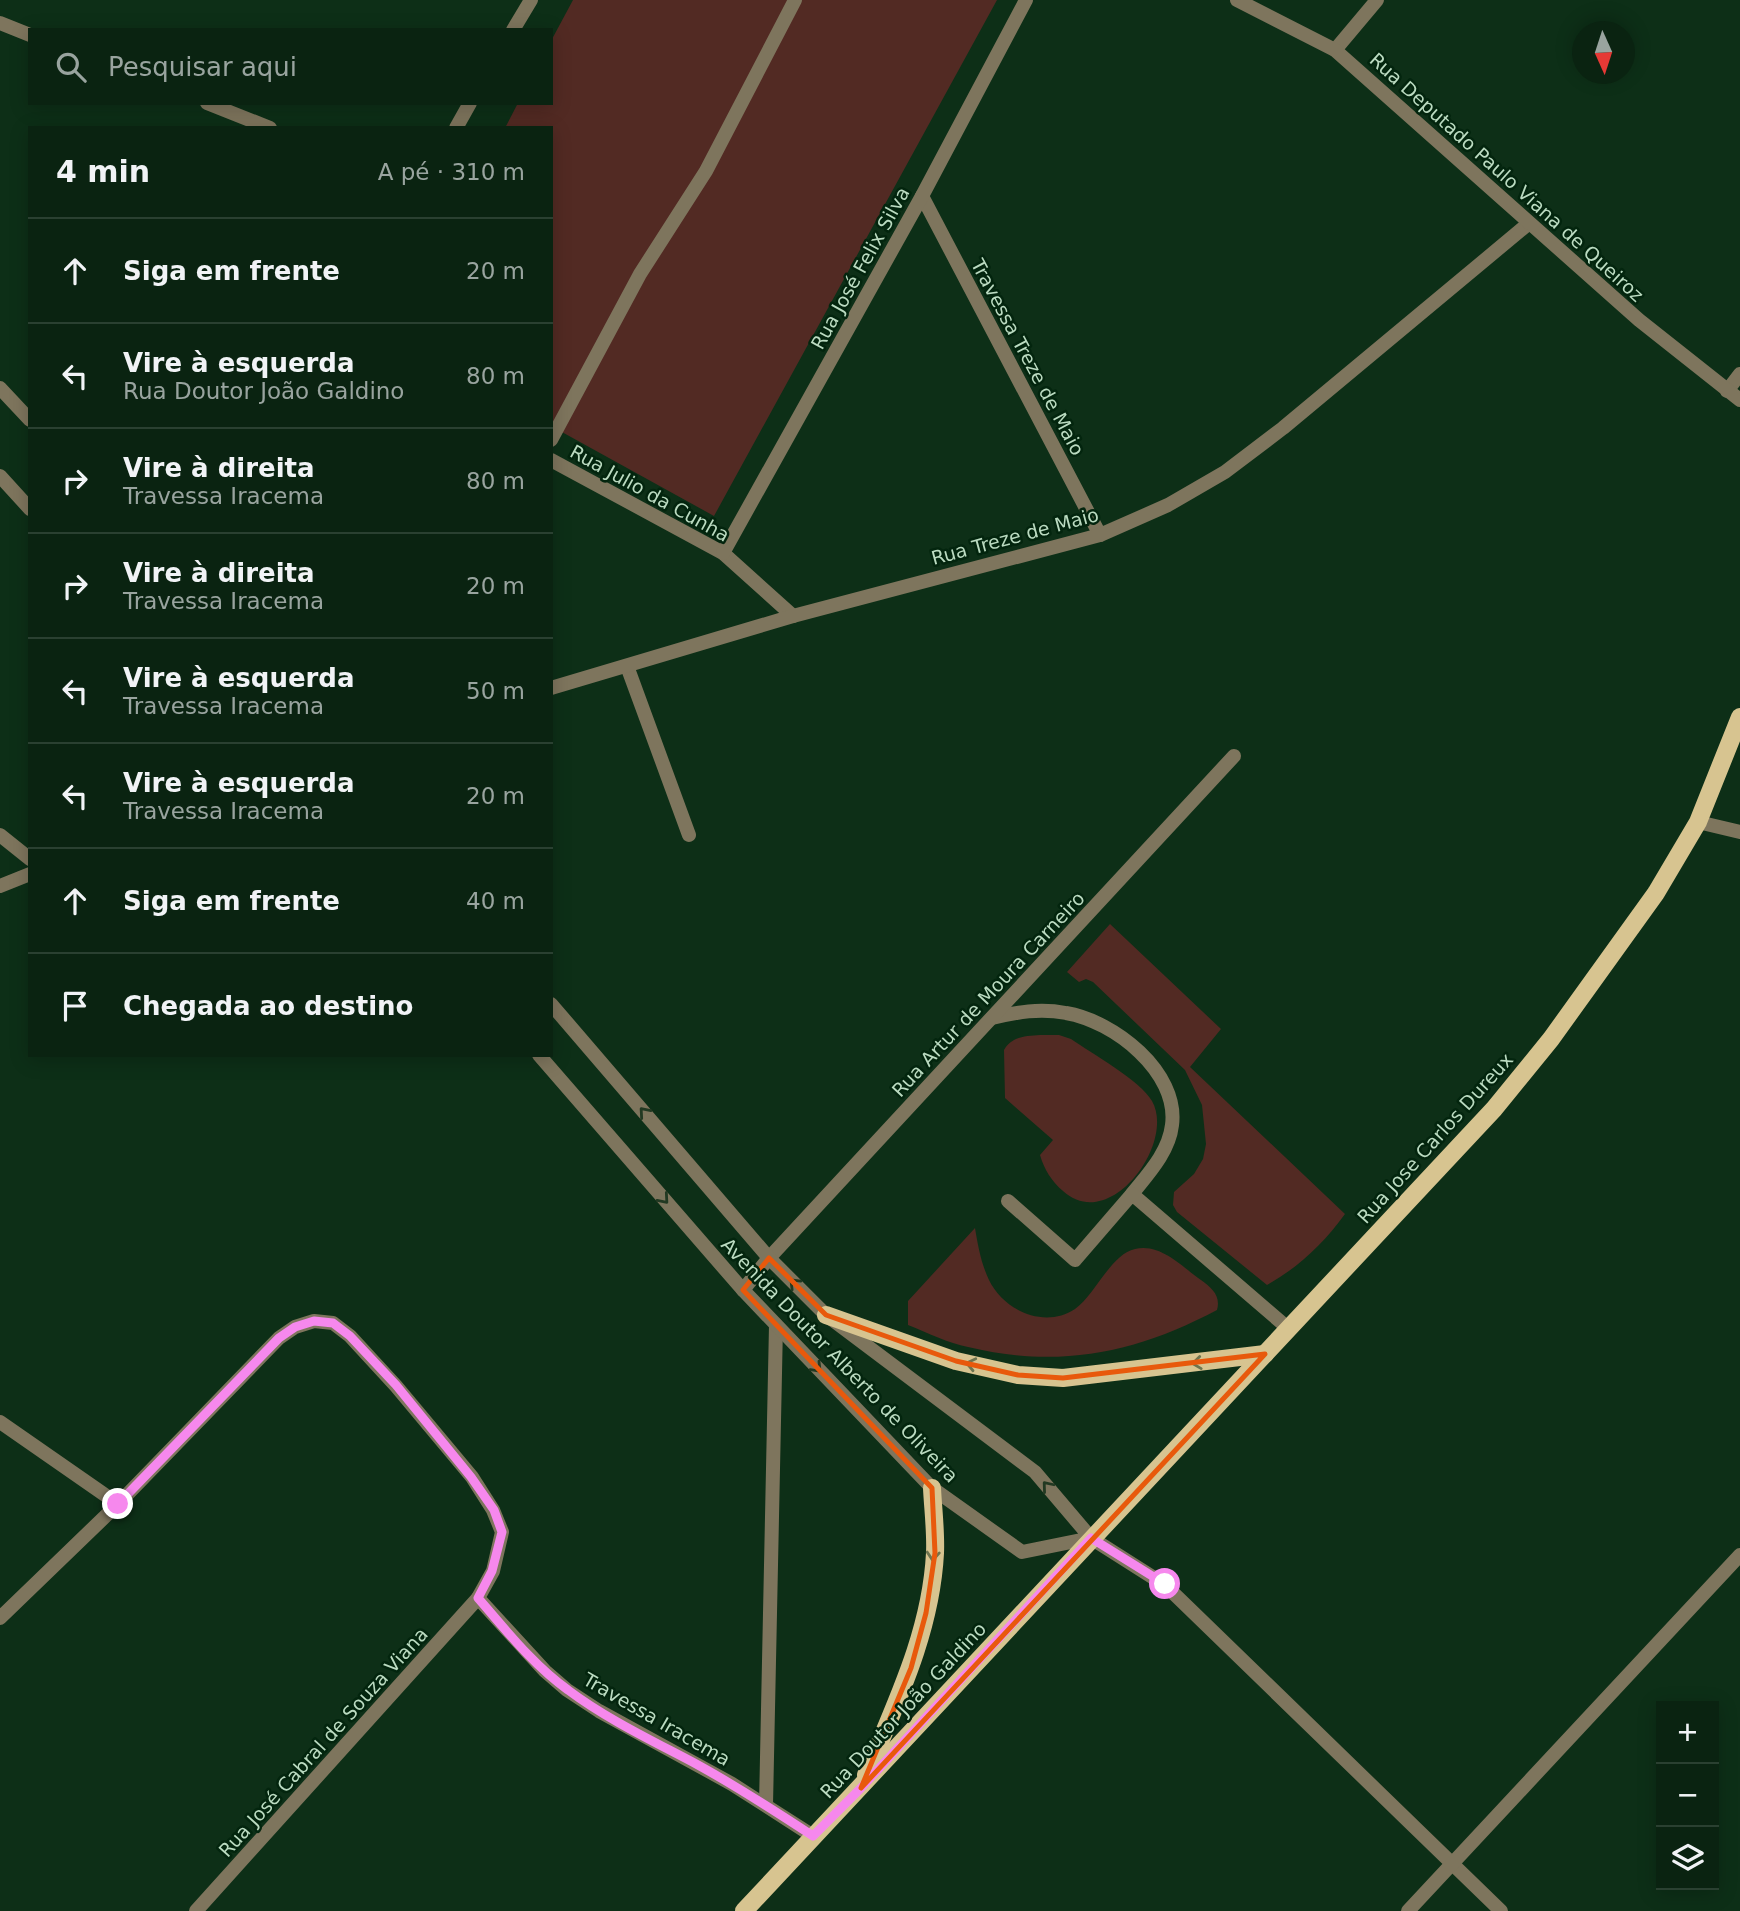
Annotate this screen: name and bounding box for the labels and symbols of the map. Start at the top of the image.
north arrow [1572,21,1635,84]
street label: Rua Deputado Paulo Viana de Queiroz [1366,48,1648,306]
street label: Rua José Felix Silva [806,183,914,353]
street label: Travessa Treze de Maio [966,254,1089,459]
street label: Rua Julio da Cunha [567,440,733,546]
street label: Rua Treze de Maio [929,503,1101,569]
street label: Rua Artur de Moura Carneiro [887,887,1089,1101]
street label: Rua Jose Carlos Dureux [1353,1048,1517,1228]
one-way arrow [640,1107,652,1120]
one-way arrow [656,1191,668,1204]
street label: Avenida Doutor Alberto de Oliveira [717,1233,963,1487]
one-way arrow [789,1278,802,1291]
one-way arrow [1191,1355,1203,1370]
one-way arrow [966,1358,978,1373]
one-way arrow [808,1359,821,1372]
one-way arrow [1043,1481,1055,1494]
route end [102,1488,133,1519]
one-way arrow [926,1551,941,1562]
route start [1149,1568,1180,1599]
street label: Rua Doutor João Galdino [816,1617,990,1803]
street label: Rua José Cabral de Souza Viana [214,1623,432,1861]
street label: Travessa Iracema [579,1667,734,1770]

